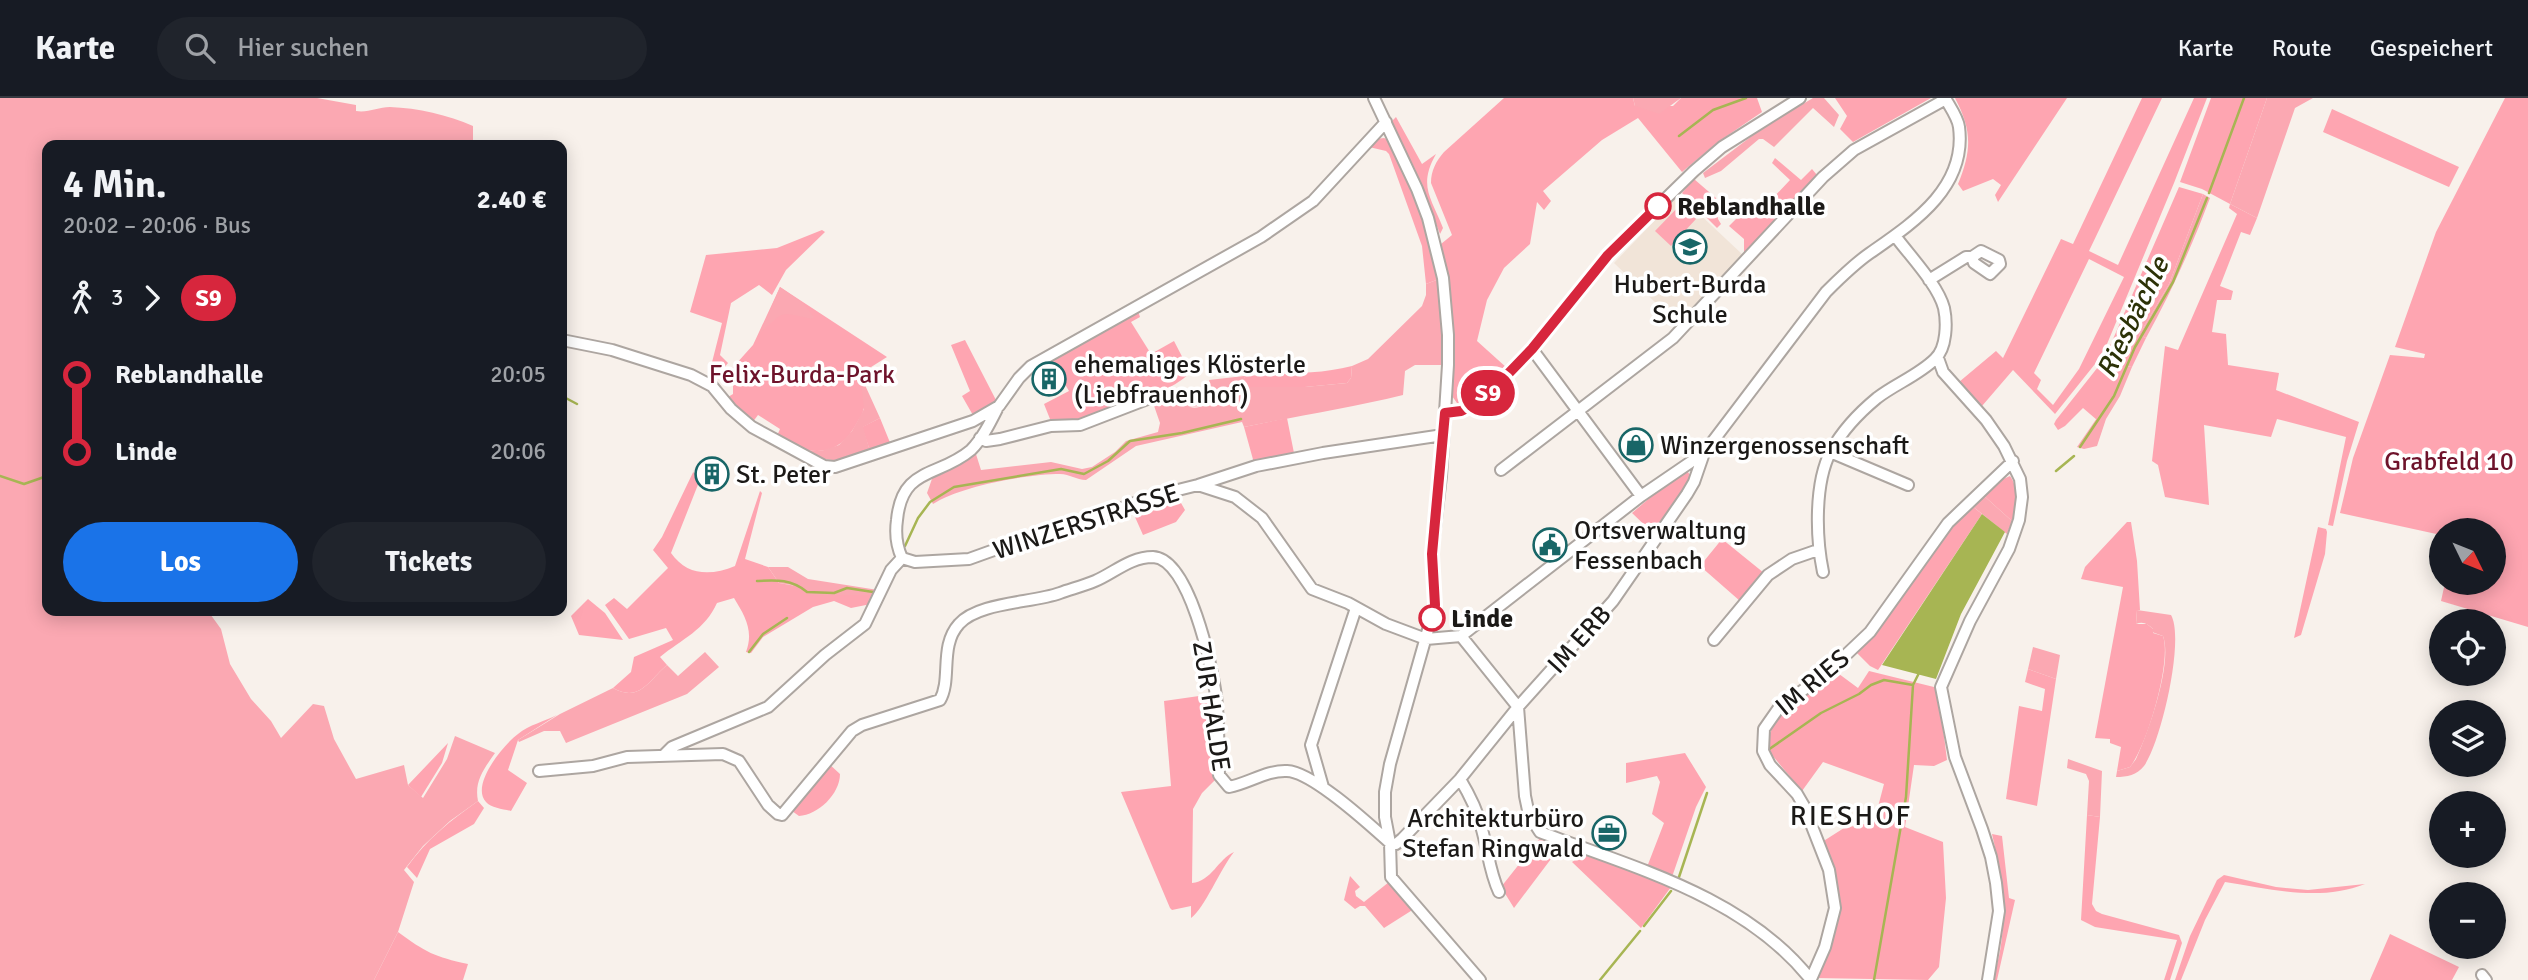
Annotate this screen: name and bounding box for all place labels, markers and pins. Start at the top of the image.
place label: Reblandhalle [1677,191,1825,223]
marker: Reblandhalle [1645,193,1671,219]
school or university icon: Hubert-Burda Schule [1671,228,1709,266]
place label: Hubert-Burda Schule [1613,269,1767,331]
place label: ehemaliges Klösterle (Liebfrauenhof) [1074,349,1306,411]
building icon: ehemaliges Klösterle (Liebfrauenhof) [1030,360,1068,398]
shop icon: Winzergenossenschaft [1617,426,1655,464]
place label: Winzergenossenschaft [1660,430,1909,462]
building icon: St. Peter [693,455,731,493]
place label: St. Peter [736,459,831,491]
place label: Ortsverwaltung Fessenbach [1574,515,1746,577]
public building icon: Ortsverwaltung Fessenbach [1531,526,1569,564]
place label: Linde [1451,603,1513,635]
marker: Linde [1419,605,1445,631]
place label: Architekturbüro Stefan Ringwald [1402,803,1584,865]
office icon: Architekturbüro Stefan Ringwald [1590,814,1628,852]

